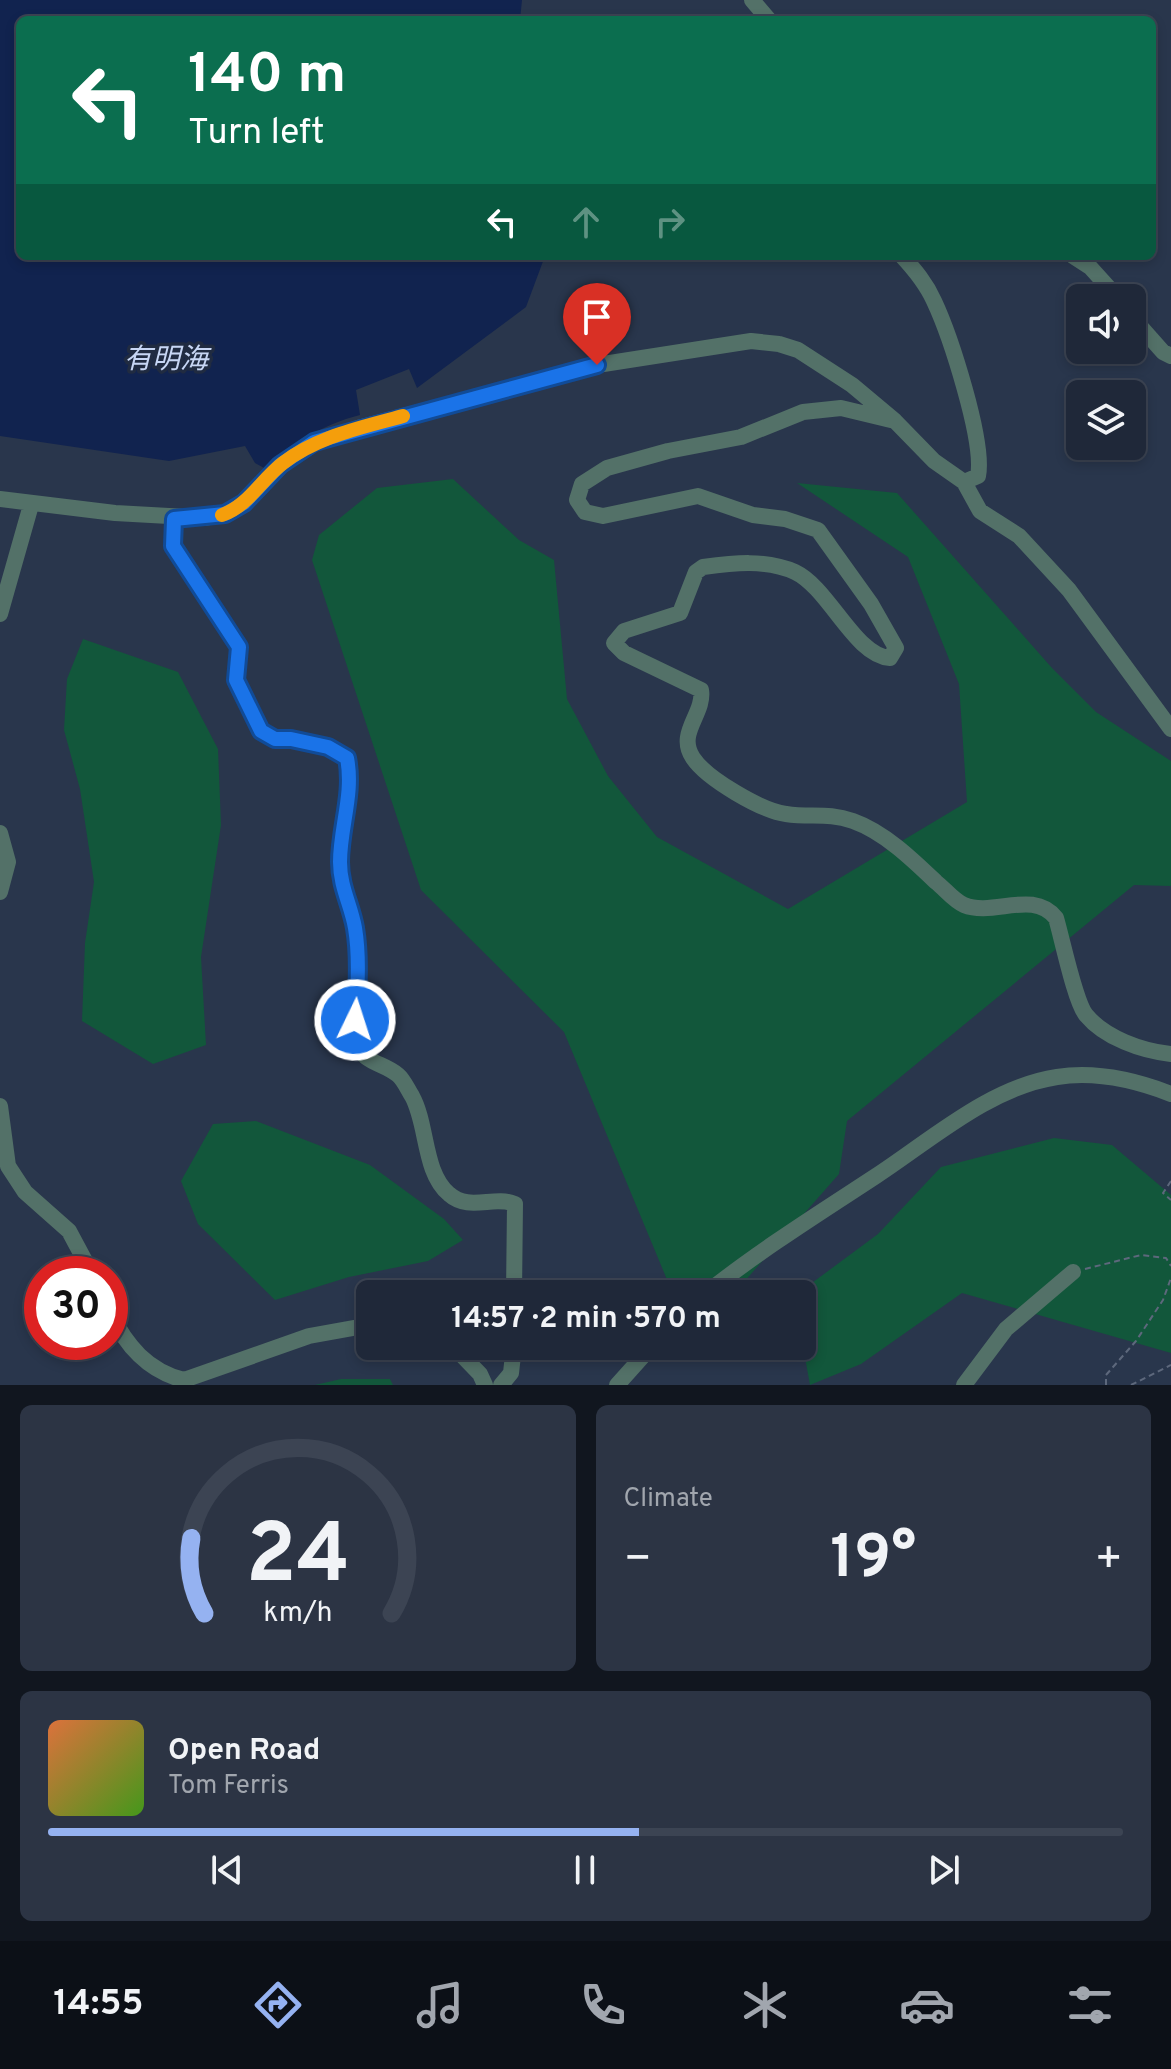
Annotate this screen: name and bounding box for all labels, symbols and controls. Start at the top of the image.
text: 140 m [188,42,346,112]
icon: left [56,48,160,152]
text: Turn left [188,111,325,157]
icon: left [480,200,524,244]
icon: ahead [564,200,608,244]
icon: right [648,200,692,244]
pin [563,283,631,365]
map controls [1066,284,1146,460]
button: sound [1066,284,1146,364]
icon: arrive [575,295,619,339]
water label: 有明海 [124,343,212,379]
button: layers [1066,380,1146,460]
position arrow [313,978,397,1062]
speed limit sign: 30 [24,1256,128,1360]
text: 14:57 · 2 min · 570 m [451,1301,721,1338]
text: Climate [624,1483,713,1516]
text: 24 [246,1507,350,1612]
text: 19° [830,1523,916,1599]
text: − [624,1533,652,1589]
text: + [1095,1533,1123,1589]
text: km/h [263,1596,332,1632]
text: Open Road [168,1733,320,1770]
text: Tom Ferris [168,1770,289,1803]
icon: previous [205,1848,249,1892]
icon: pause [563,1848,607,1892]
icon: next [922,1848,966,1892]
icon: directions [250,1977,306,2033]
icon: music [412,1977,468,2033]
icon: phone [575,1977,631,2033]
icon: climate [737,1977,793,2033]
icon: car [899,1977,955,2033]
icon: filters [1062,1977,1118,2033]
text: 14:55 [53,1982,144,2028]

